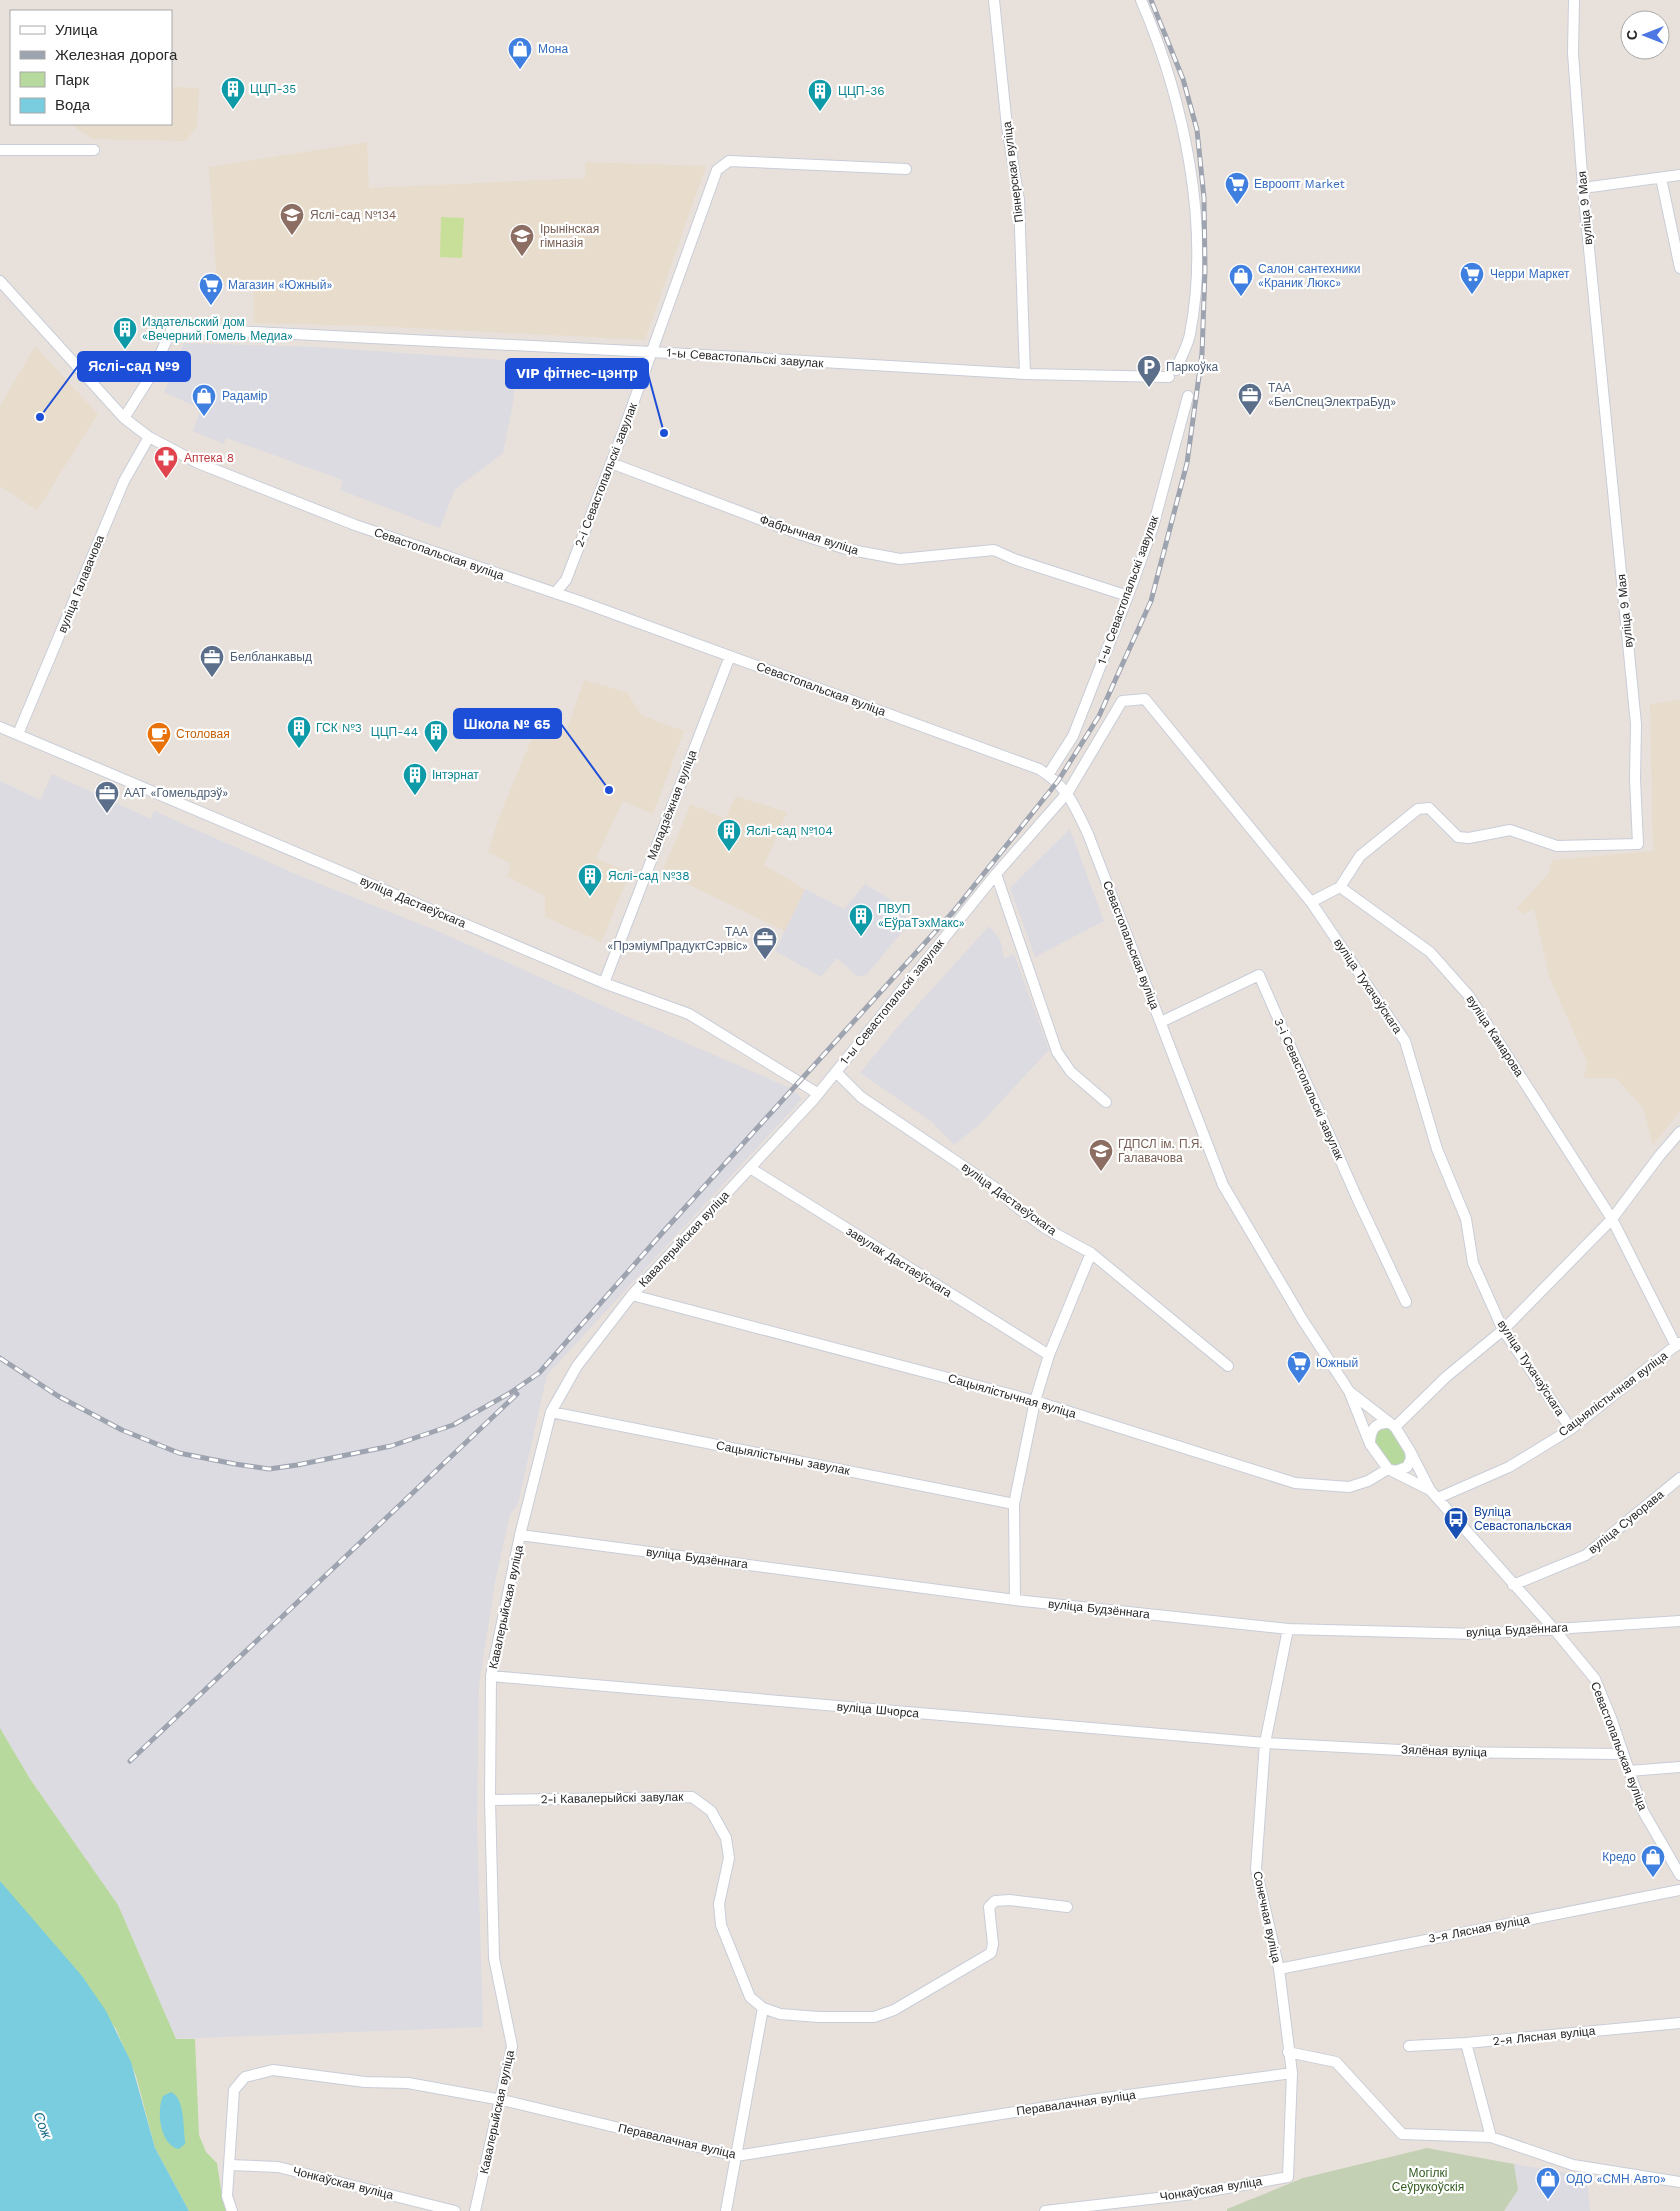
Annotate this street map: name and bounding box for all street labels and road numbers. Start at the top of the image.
street label: Піянерская вуліца [1000,120,1026,223]
street label: вуліца 9 Мая [1575,171,1595,245]
street label: 1-ы Севастопальскі завулак [666,346,825,371]
street label: 2-і Севастопальскі завулак [572,400,640,549]
street label: Фабрычная вуліца [758,512,861,558]
street label: 1-ы Севастопальскі завулак [1095,513,1162,666]
street label: Севастопальская вуліца [372,525,506,583]
street label: вуліца Галавачова [55,533,107,635]
street label: вуліца 9 Мая [1614,573,1636,649]
street label: Севастопальская вуліца [754,659,888,719]
street label: Маладзёжная вуліца [645,748,700,862]
street label: вуліца Дастаеўскага [358,873,468,931]
street label: Севастопальская вуліца [1100,879,1162,1012]
street label: 1-ы Севастопальскі завулак [837,936,947,1067]
street label: вуліца Тухачэўскага [1331,936,1405,1036]
street label: вуліца Камарова [1464,993,1527,1080]
street label: 3-і Севастопальскі завулак [1271,1016,1347,1163]
street label: вуліца Дастаеўскага [959,1160,1059,1238]
street label: Кавалерыйская вуліца [636,1188,732,1290]
street label: завулак Дастаеўскага [844,1224,955,1300]
street label: вуліца Тухачэўскага [1495,1317,1567,1419]
street label: Сацыялістычная вуліца [1556,1348,1670,1439]
street label: Сацыялістычная вуліца [946,1371,1078,1421]
street label: Сацыялістычны завулак [715,1438,852,1478]
street label: вуліца Суворава [1585,1487,1667,1557]
street label: Кавалерыйская вуліца [486,1544,526,1670]
street label: вуліца Будзённага [645,1545,749,1571]
street label: вуліца Будзённага [1047,1597,1151,1621]
street label: вуліца Будзённага [1466,1620,1569,1640]
street label: Севастопальская вуліца [1588,1680,1650,1813]
street label: вуліца Шчорса [836,1699,920,1721]
street label: Зялёная вуліца [1401,1742,1488,1760]
street label: 2-і Кавалерыйскі завулак [540,1790,684,1806]
street label: Сонечная вуліца [1250,1870,1284,1964]
street label: 3-я Лясная вуліца [1427,1912,1531,1946]
street label: 2-я Лясная вуліца [1492,2024,1596,2048]
street label: Кавалерыйская вуліца [477,2049,517,2175]
street label: Перавалачная вуліца [1016,2088,1137,2118]
street label: Перавалачная вуліца [617,2121,737,2161]
street label: Чонкаўская вуліца [291,2164,395,2202]
street label: Чонкаўская вуліца [1159,2174,1263,2204]

